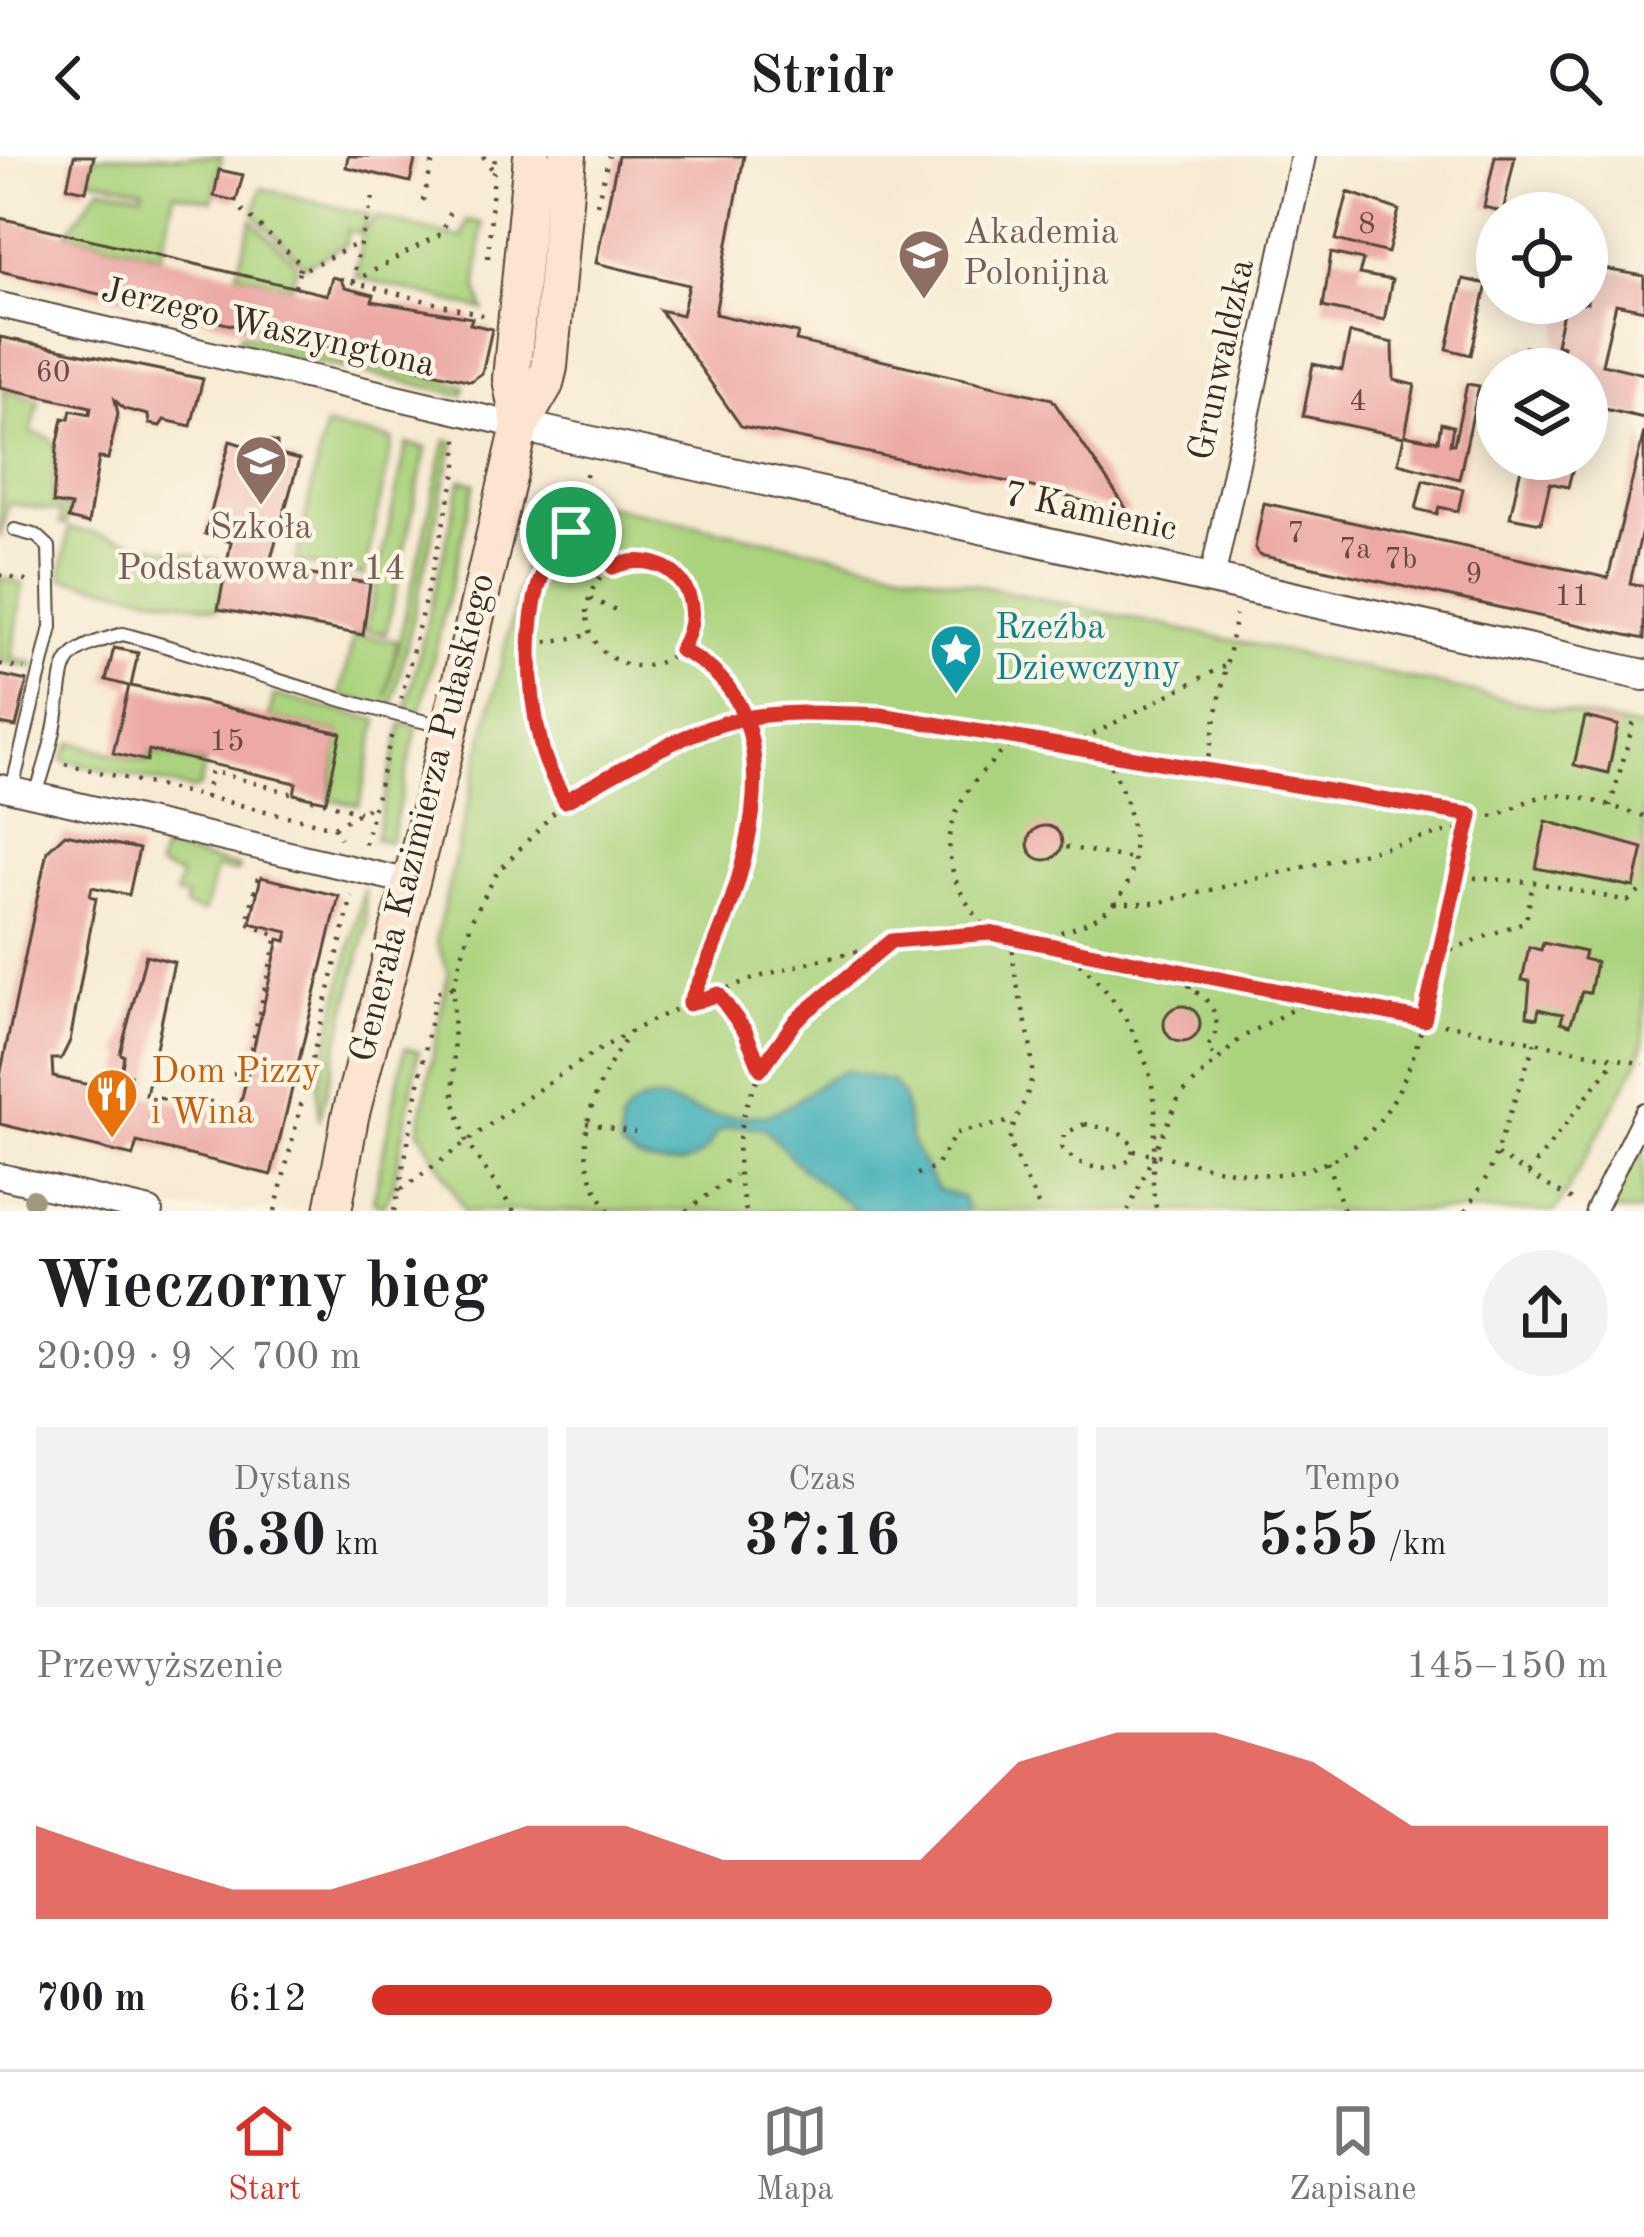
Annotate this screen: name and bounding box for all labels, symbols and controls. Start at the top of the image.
icon: back [36,45,102,111]
icon: search [1542,45,1608,111]
text: Stridr [749,51,895,105]
map controls [1476,192,1608,480]
button: locate [1476,192,1608,324]
house number: 8 [1358,210,1376,240]
place label: Akademia Polonijna [963,216,1119,293]
school or university icon: Akademia Polonijna [896,227,952,301]
street label: Grunwaldzka [1184,256,1262,464]
street label: Jerzego Waszyngtona [98,273,438,385]
button: layers [1476,348,1608,480]
house number: 60 [36,358,70,388]
house number: 4 [1349,387,1367,417]
school or university icon: Szkoła Podstawowa nr 14 [233,433,289,507]
street label: 7 Kamienic [1000,477,1180,549]
pin [520,481,622,583]
icon: arrive [538,499,604,565]
place label: Szkoła Podstawowa nr 14 [117,511,405,588]
house number: 7 [1287,519,1305,549]
house number: 7a [1339,535,1371,565]
house number: 7b [1385,545,1417,575]
house number: 9 [1465,560,1483,590]
street label: Generała Kazimierza Pułaskiego [346,570,502,1066]
house number: 11 [1555,582,1589,612]
place label: Rzeźba Dziewczyny [995,611,1181,688]
place icon: Rzeźba Dziewczyny [928,622,984,696]
house number: 15 [210,727,244,757]
place label: Dom Pizzy i Wina [151,1055,321,1132]
restaurant icon: Dom Pizzy i Wina [84,1066,140,1140]
button: share [1482,1250,1608,1376]
text: Wieczorny bieg [36,1256,489,1322]
text: 20:09 · 9 × 700 m [36,1338,361,1377]
text: Dystans [233,1464,351,1497]
text: Czas [788,1464,856,1497]
text: Tempo [1304,1464,1400,1497]
text: 6.30 [205,1508,326,1568]
text: 37:16 [744,1508,900,1568]
text: 5:55 [1258,1508,1379,1568]
text: km [326,1529,379,1562]
text: /km [1379,1529,1446,1562]
text: Przewyższenie [36,1647,283,1686]
text: 145–150 m [1406,1647,1608,1686]
text: 700 m [36,1980,146,2019]
text: 6:12 [228,1980,307,2019]
tab: Start [228,2098,301,2211]
tab: Mapa [756,2098,834,2211]
tab: Zapisane [1289,2098,1416,2211]

